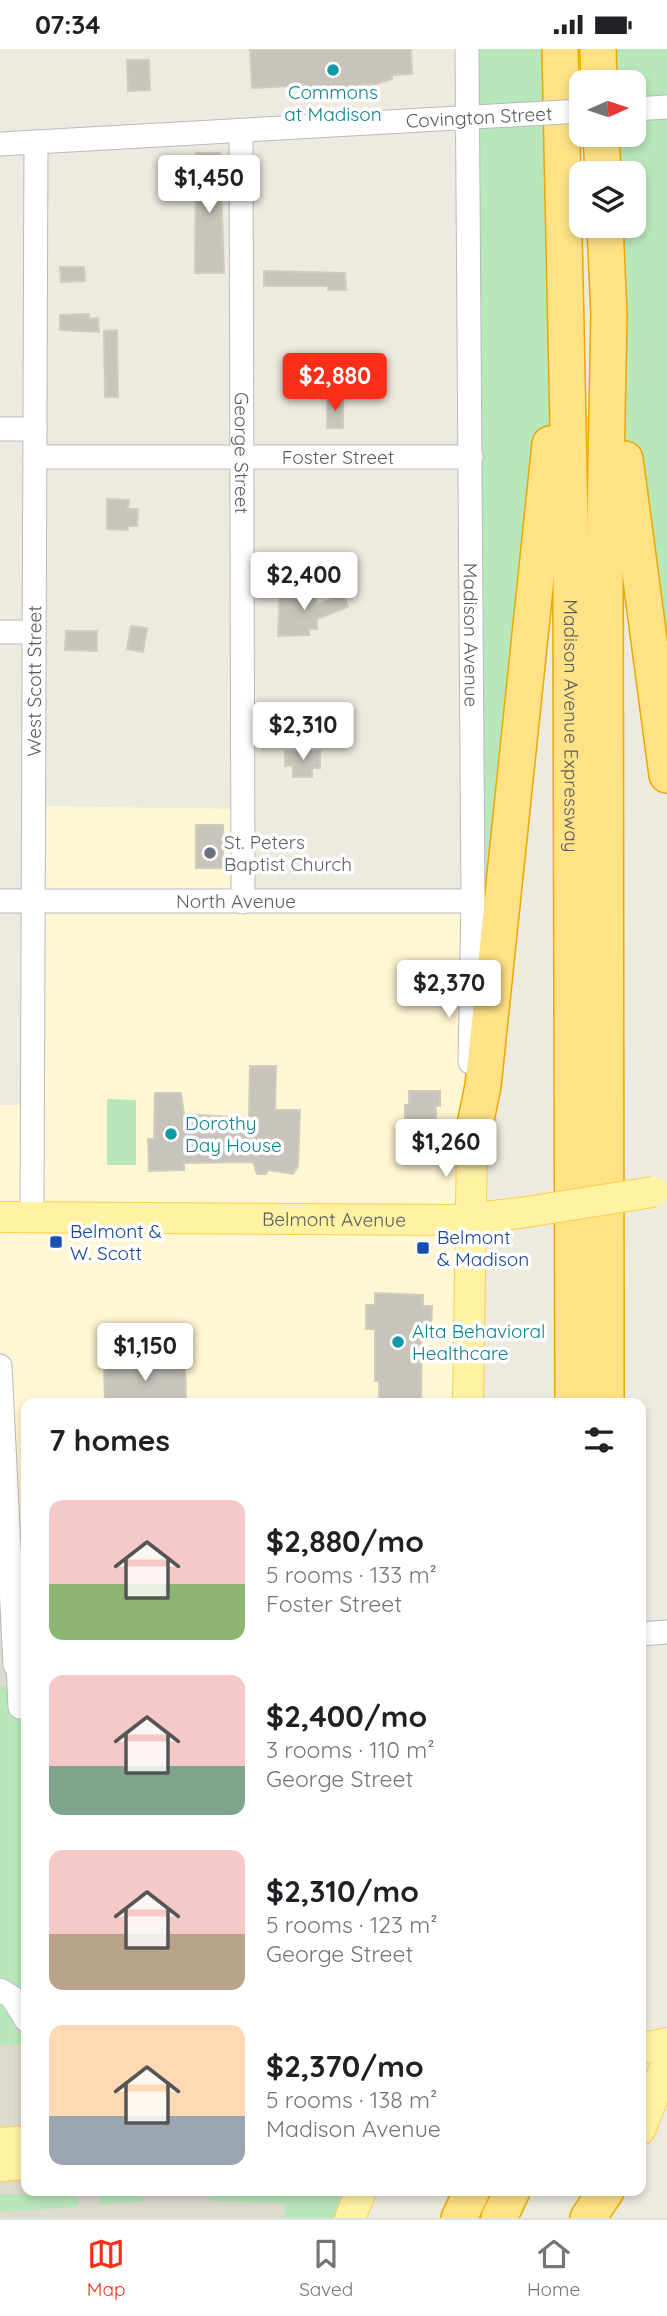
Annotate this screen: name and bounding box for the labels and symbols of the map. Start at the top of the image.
marker: Commons at Madison [325,62,341,78]
north arrow [569,70,646,147]
place label: Commons at Madison [284,80,382,126]
street label: Covington Street [405,101,553,133]
pin: $1,450 [152,155,266,215]
pin: $2,880 [278,353,392,413]
street label: George Street [230,392,254,514]
street label: Foster Street [282,445,394,469]
pin: $2,400 [247,553,361,612]
street label: Madison Avenue [459,563,484,707]
street label: Madison Avenue Expressway [559,599,584,853]
street label: West Scott Street [22,605,46,757]
pin: $2,310 [246,703,360,762]
place label: St. Peters Baptist Church [224,830,352,876]
marker: St. Peters Baptist Church [202,845,218,861]
street label: North Avenue [176,889,296,913]
pin: $2,370 [392,961,506,1020]
place label: Dorothy Day House [185,1111,282,1157]
pin: $1,260 [389,1119,503,1179]
marker: Dorothy Day House [163,1126,179,1142]
street label: Belmont Avenue [262,1207,406,1232]
place label: Belmont & W. Scott [70,1219,162,1265]
place label: Belmont & Madison [437,1225,529,1271]
marker: Belmont & W. Scott [48,1234,64,1250]
marker: Belmont & Madison [415,1240,431,1256]
place label: Alta Behavioral Healthcare [412,1319,545,1365]
pin: $1,150 [88,1323,202,1383]
marker: Alta Behavioral Healthcare [390,1334,406,1350]

